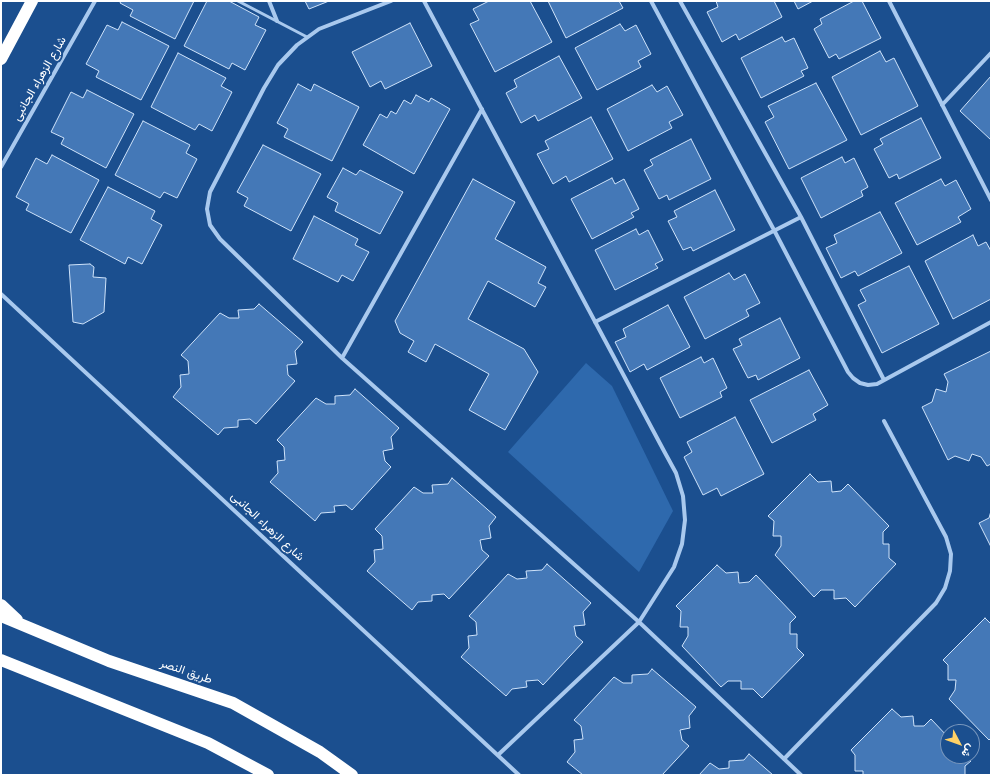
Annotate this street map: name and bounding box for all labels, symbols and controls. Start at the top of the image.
street label: شارع الزهراء الجانبى [10,34,70,124]
street label: شارع الزهراء الجانبى [227,489,307,565]
street label: طريق النصر [158,656,214,688]
north arrow [940,724,980,764]
text: ش [958,741,979,761]

